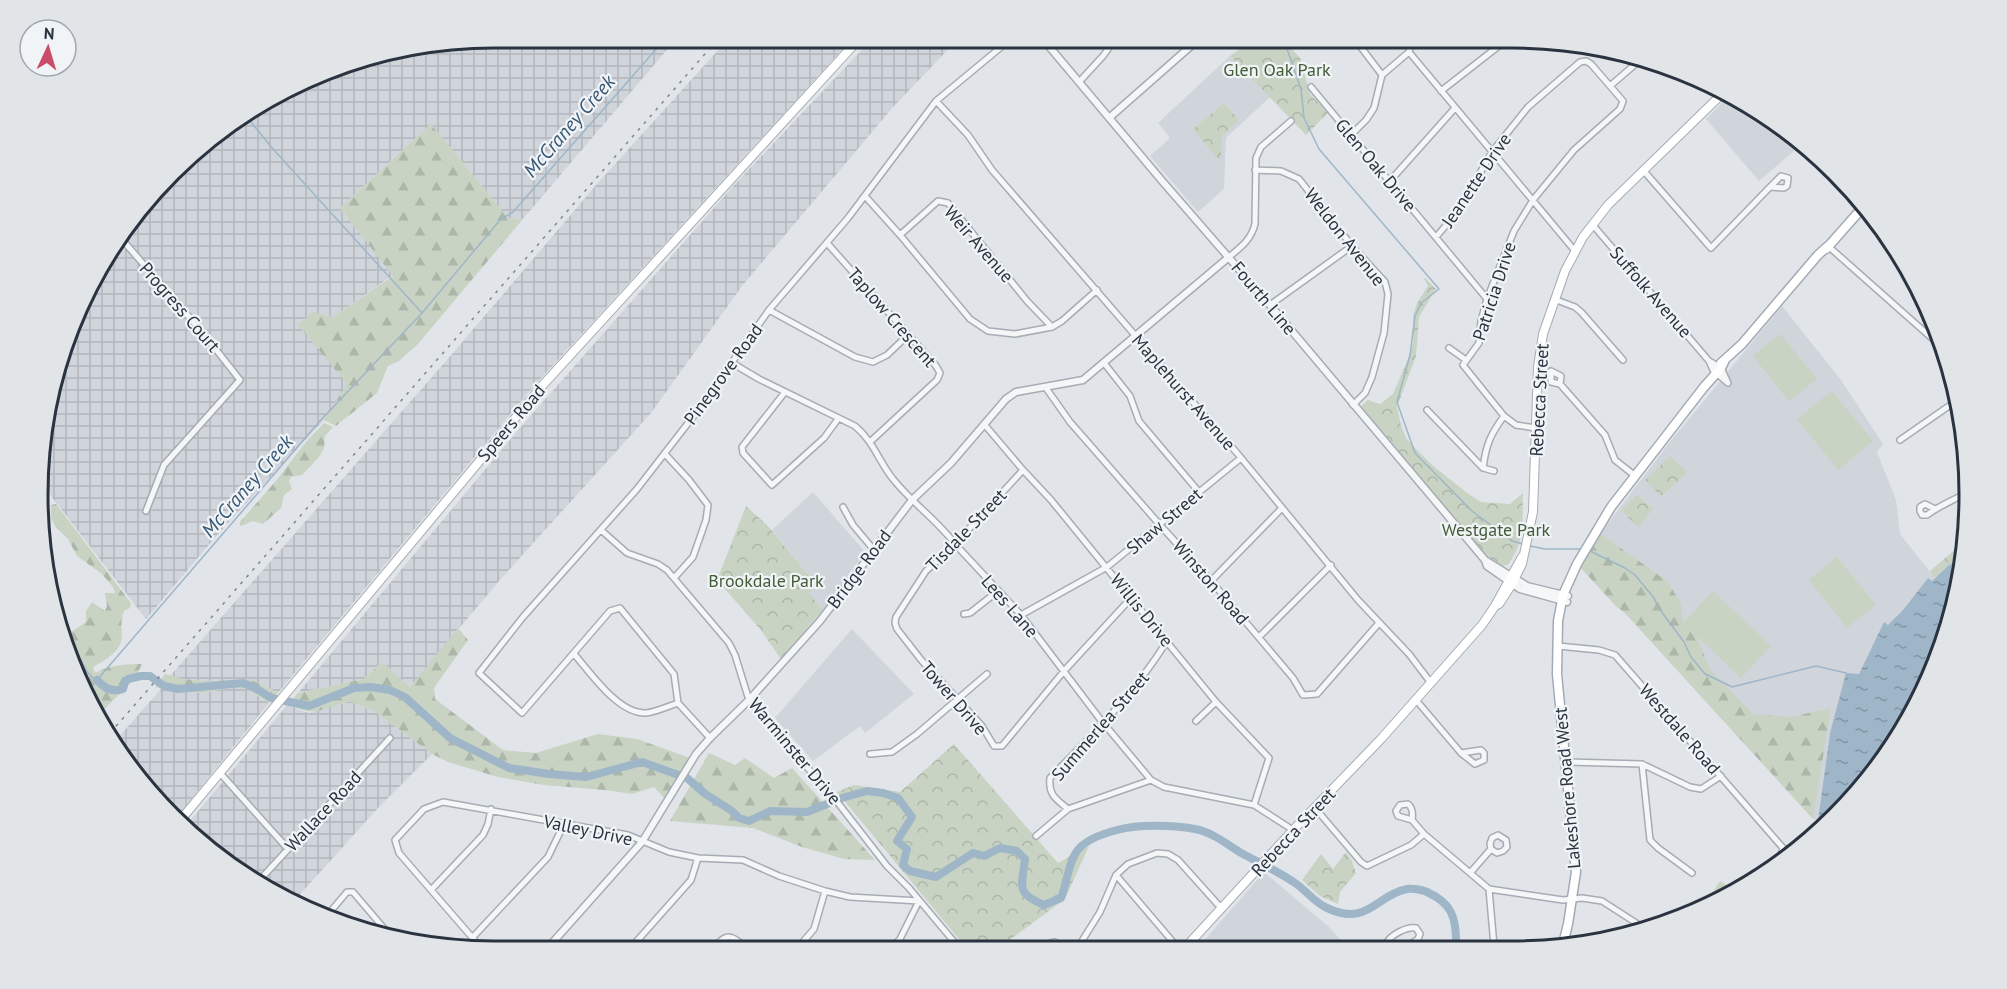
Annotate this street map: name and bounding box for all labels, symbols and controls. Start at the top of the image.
north arrow [18,18,78,78]
text: N [43,23,55,43]
park label: Glen Oak Park [1223,58,1331,81]
water label: McCraney Creek [517,69,621,183]
street label: Glen Oak Drive [1330,114,1422,216]
street label: Jeanette Drive [1436,129,1516,232]
street label: Weldon Avenue [1300,183,1390,291]
street label: Weir Avenue [939,201,1019,287]
street label: Patricia Drive [1467,239,1521,343]
street label: Suffolk Avenue [1605,241,1697,343]
street label: Fourth Line [1227,256,1301,340]
street label: Progress Court [135,257,225,357]
street label: Taplow Crescent [842,262,942,372]
street label: Pinegrove Road [679,319,767,429]
street label: Maplehurst Avenue [1127,329,1241,455]
street label: Rebecca Street [1525,343,1553,457]
street label: Speers Road [472,380,550,466]
water label: McCraney Creek [195,429,299,543]
street label: Shaw Street [1121,483,1207,559]
street label: Tisdale Street [921,484,1011,576]
park label: Westgate Park [1442,518,1551,541]
street label: Bridge Road [822,525,896,613]
street label: Winston Road [1168,535,1254,629]
park label: Brookdale Park [708,569,824,592]
street label: Willis Drive [1105,569,1179,651]
street label: Lees Lane [977,570,1043,642]
street label: Tower Drive [916,656,992,740]
street label: Summerlea Street [1046,666,1154,786]
street label: Westdale Road [1634,679,1726,779]
street label: Warminster Drive [744,693,846,809]
street label: Lakeshore Road West [1548,706,1586,870]
street label: Wallace Road [280,766,366,856]
street label: Rebecca Street [1246,783,1340,881]
street label: Valley Drive [540,809,635,851]

